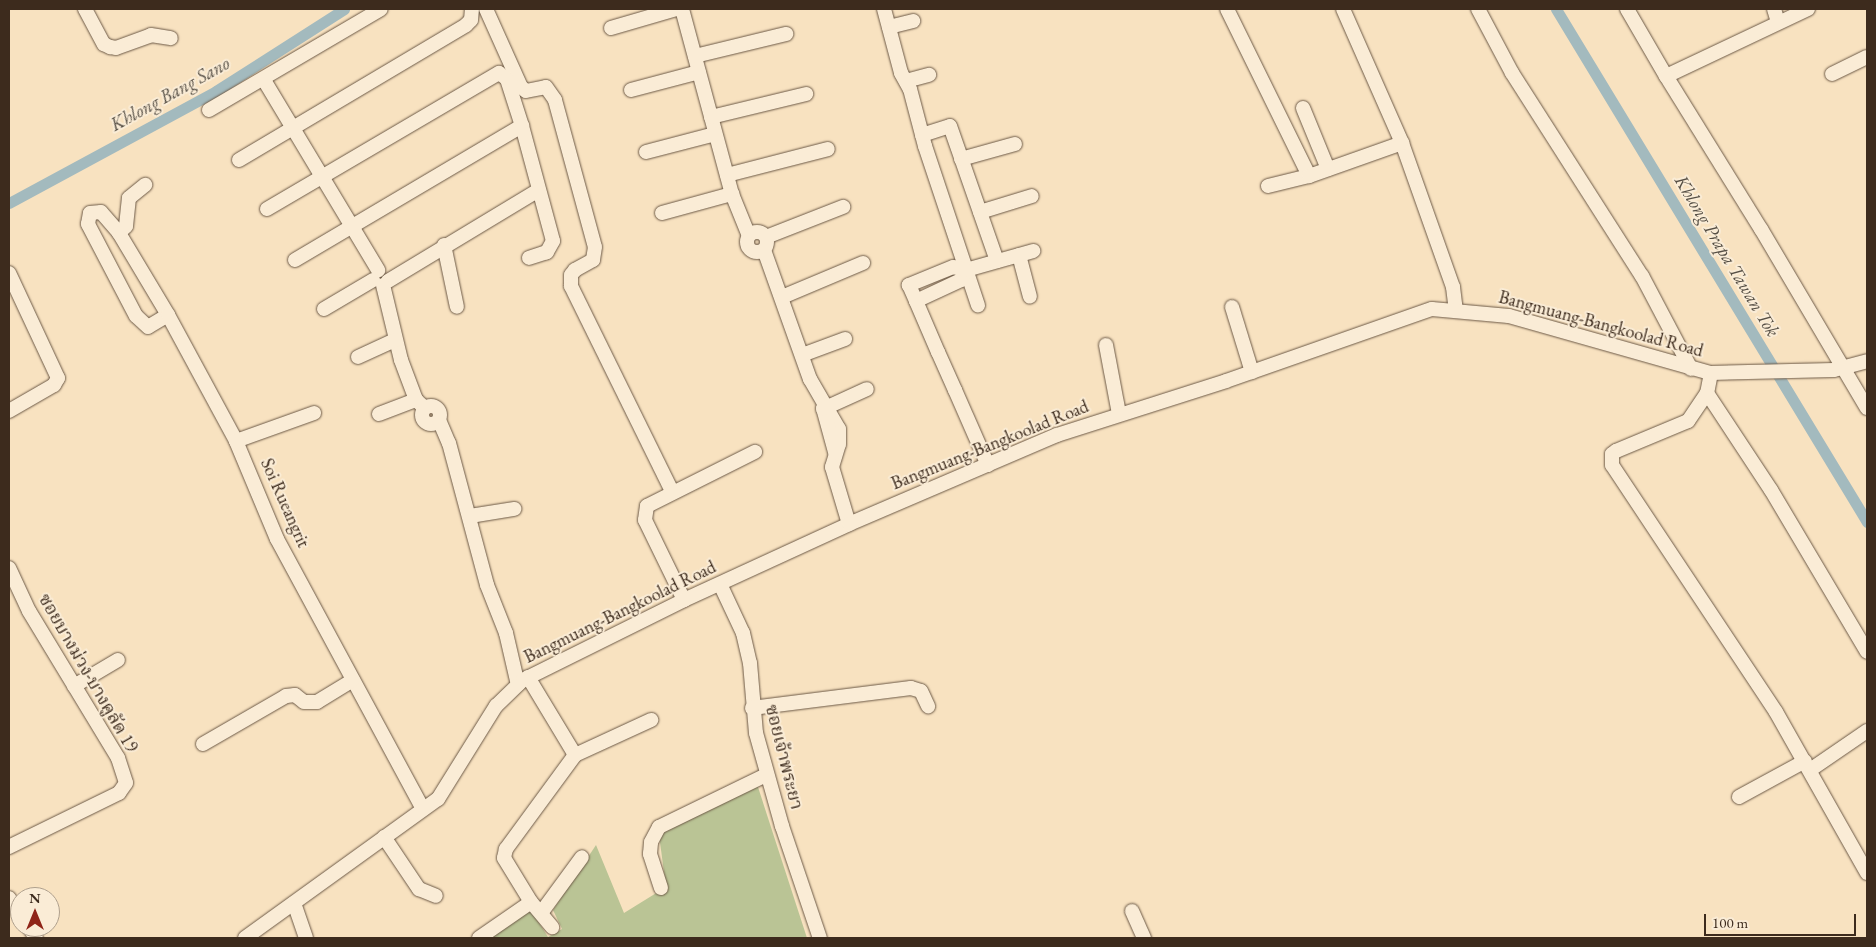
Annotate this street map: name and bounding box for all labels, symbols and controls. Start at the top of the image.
water label: Khlong Bang Sano [106,52,234,136]
water label: Khlong Prapa Tawan Tok [1670,171,1784,341]
street label: Bangmuang-Bangkoolad Road [1496,286,1706,362]
street label: Bangmuang-Bangkoolad Road [888,395,1092,495]
street label: Soi Rueangrit [256,455,314,551]
street label: Bangmuang-Bangkoolad Road [520,556,720,668]
street label: ซอยบางม่วง-บางคูลัด 19 [34,590,142,756]
street label: ซอยเจ้าพระยา [761,702,807,812]
north arrow [10,887,60,937]
text: N [29,889,41,907]
scale bar [1706,904,1858,936]
text: 100 m [1712,913,1748,932]

